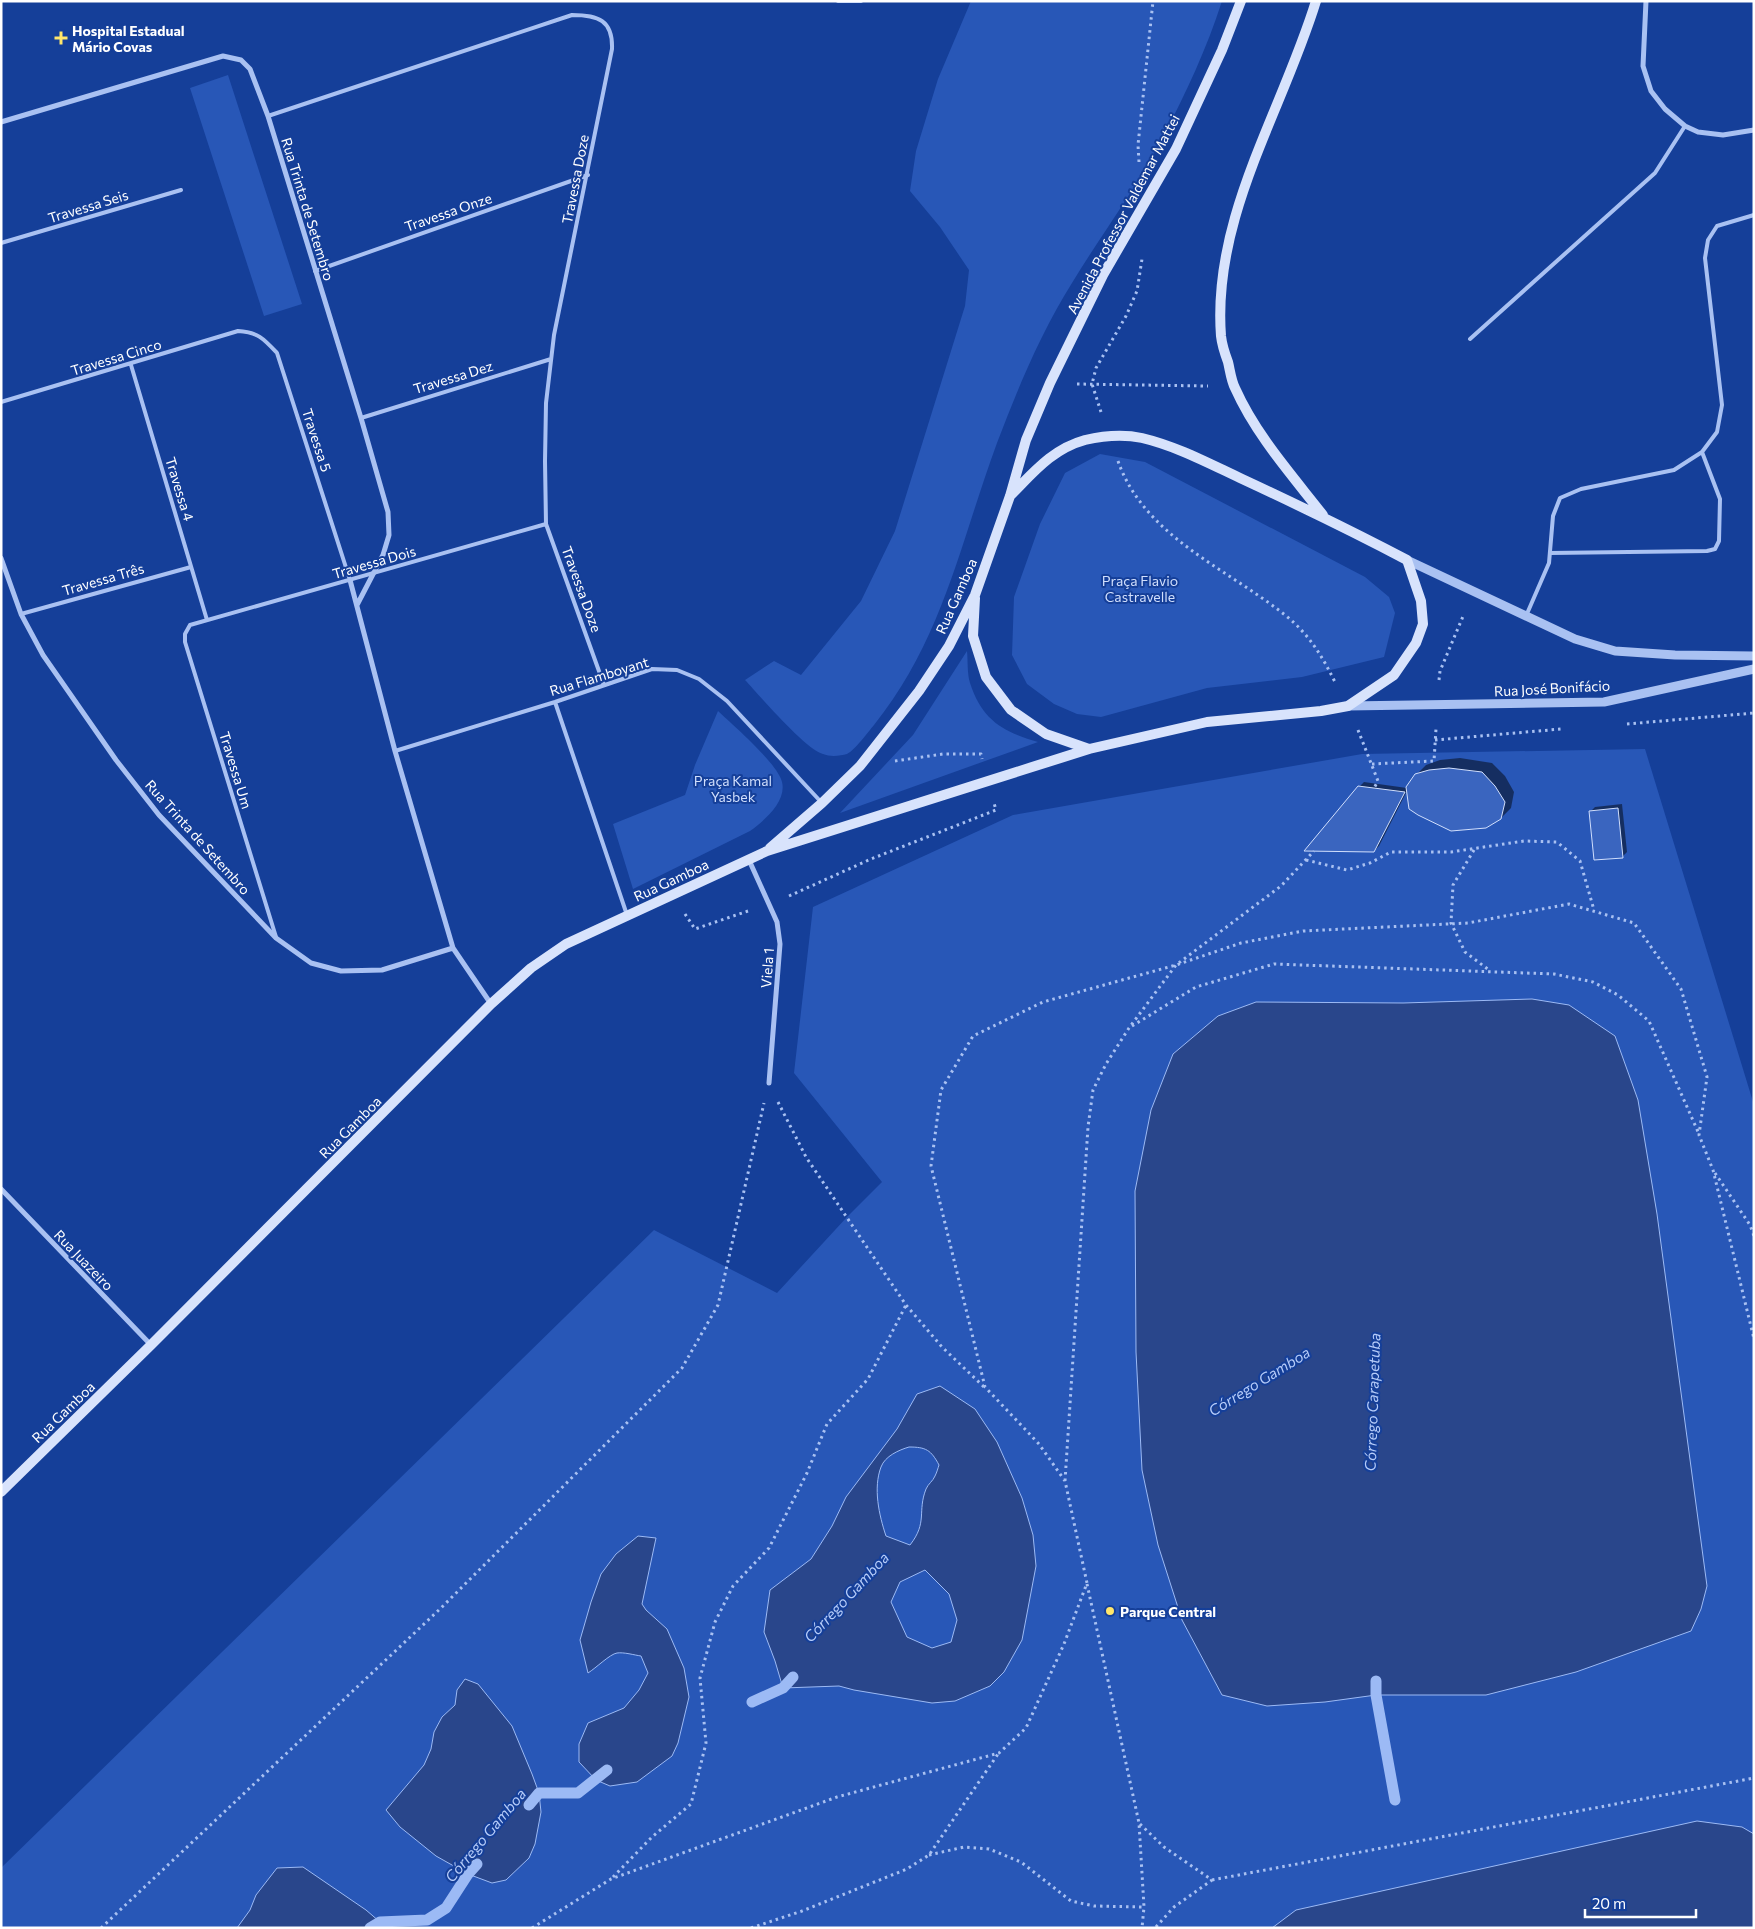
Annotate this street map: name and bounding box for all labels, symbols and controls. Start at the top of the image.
place label: Hospital Estadual Mário Covas [72,22,185,55]
marker: Hospital Estadual Mário Covas [54,31,68,45]
street label: Avenida Professor Valdemar Mattei [1063,111,1183,317]
street label: Travessa Doze [558,133,592,225]
street label: Rua Trinta de Setembro [278,135,338,283]
street label: Travessa Seis [46,186,130,226]
street label: Travessa Onze [402,189,494,235]
street label: Travessa Cinco [69,335,163,379]
street label: Travessa Dez [411,357,495,397]
street label: Travessa 5 [299,406,335,474]
street label: Travessa 4 [162,455,198,524]
street label: Travessa Dois [330,542,418,582]
street label: Travessa Doze [559,544,605,634]
street label: Rua Gamboa [932,556,980,636]
street label: Travessa Três [60,559,146,599]
park label: Praça Flavio Castravelle [1102,572,1178,605]
street label: Rua Flamboyant [547,653,651,699]
street label: Rua José Bonifácio [1493,676,1611,700]
street label: Travessa Um [216,729,256,811]
park label: Praça Kamal Yasbek [694,772,772,805]
street label: Rua Trinta de Setembro [142,776,254,898]
street label: Rua Gamboa [631,855,711,905]
street label: Viela 1 [757,947,777,989]
street label: Rua Gamboa [315,1092,385,1162]
street label: Rua Juazeiro [51,1226,117,1294]
water label: Córrego Carapetuba [1361,1332,1383,1471]
water label: Córrego Gamboa [1205,1342,1313,1419]
street label: Rua Gamboa [28,1378,98,1446]
water label: Córrego Gamboa [800,1548,892,1646]
place label: Parque Central [1120,1603,1216,1620]
marker: Parque Central [1104,1605,1116,1617]
water label: Córrego Gamboa [441,1785,529,1885]
scale bar [1585,1886,1696,1918]
text: 20 m [1592,1894,1626,1912]

